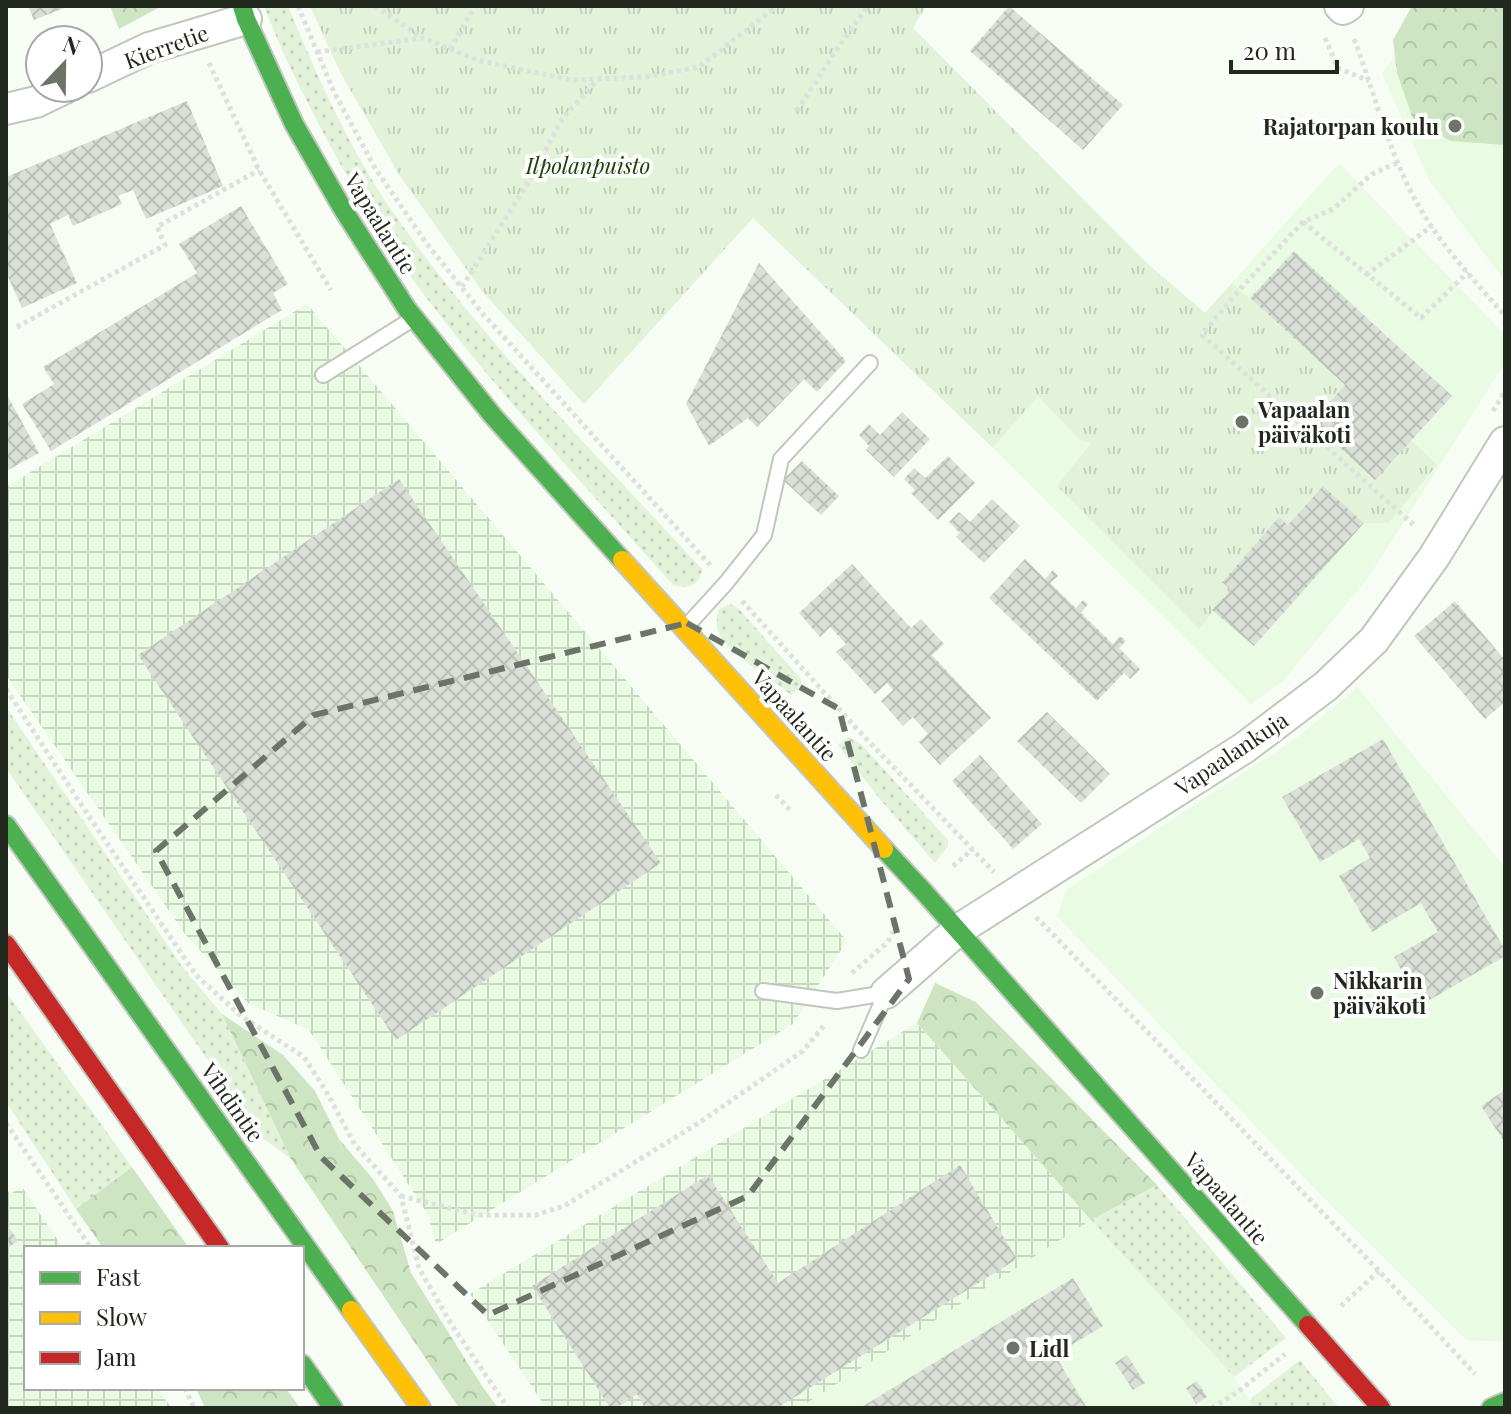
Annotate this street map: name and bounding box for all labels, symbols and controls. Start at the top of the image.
street label: Kierretie [120,17,212,75]
north arrow [24,24,104,104]
scale bar [1231,24,1337,74]
text: N [59,28,85,61]
text: 20 m [1243,34,1296,66]
place label: Rajatorpan koulu [1263,111,1439,141]
marker: Rajatorpan koulu [1446,117,1464,135]
park label: Ilpolanpuisto [525,150,650,180]
street label: Vapaalantie [338,166,424,279]
place label: Vapaalan päiväkoti [1257,394,1351,449]
marker: Vapaalan päiväkoti [1233,413,1251,431]
street label: Vapaalantie [745,662,844,767]
street label: Vapaalankuja [1168,704,1293,802]
place label: Nikkarin päiväkoti [1333,965,1426,1020]
marker: Nikkarin päiväkoti [1308,984,1326,1002]
street label: Vihdintie [194,1056,271,1148]
street label: Vapaalantie [1178,1144,1276,1251]
legend [24,1246,304,1390]
text: Fast [96,1260,141,1292]
text: Slow [96,1300,148,1332]
place label: Lidl [1029,1333,1070,1363]
marker: Lidl [1004,1339,1022,1357]
text: Jam [95,1340,137,1372]

